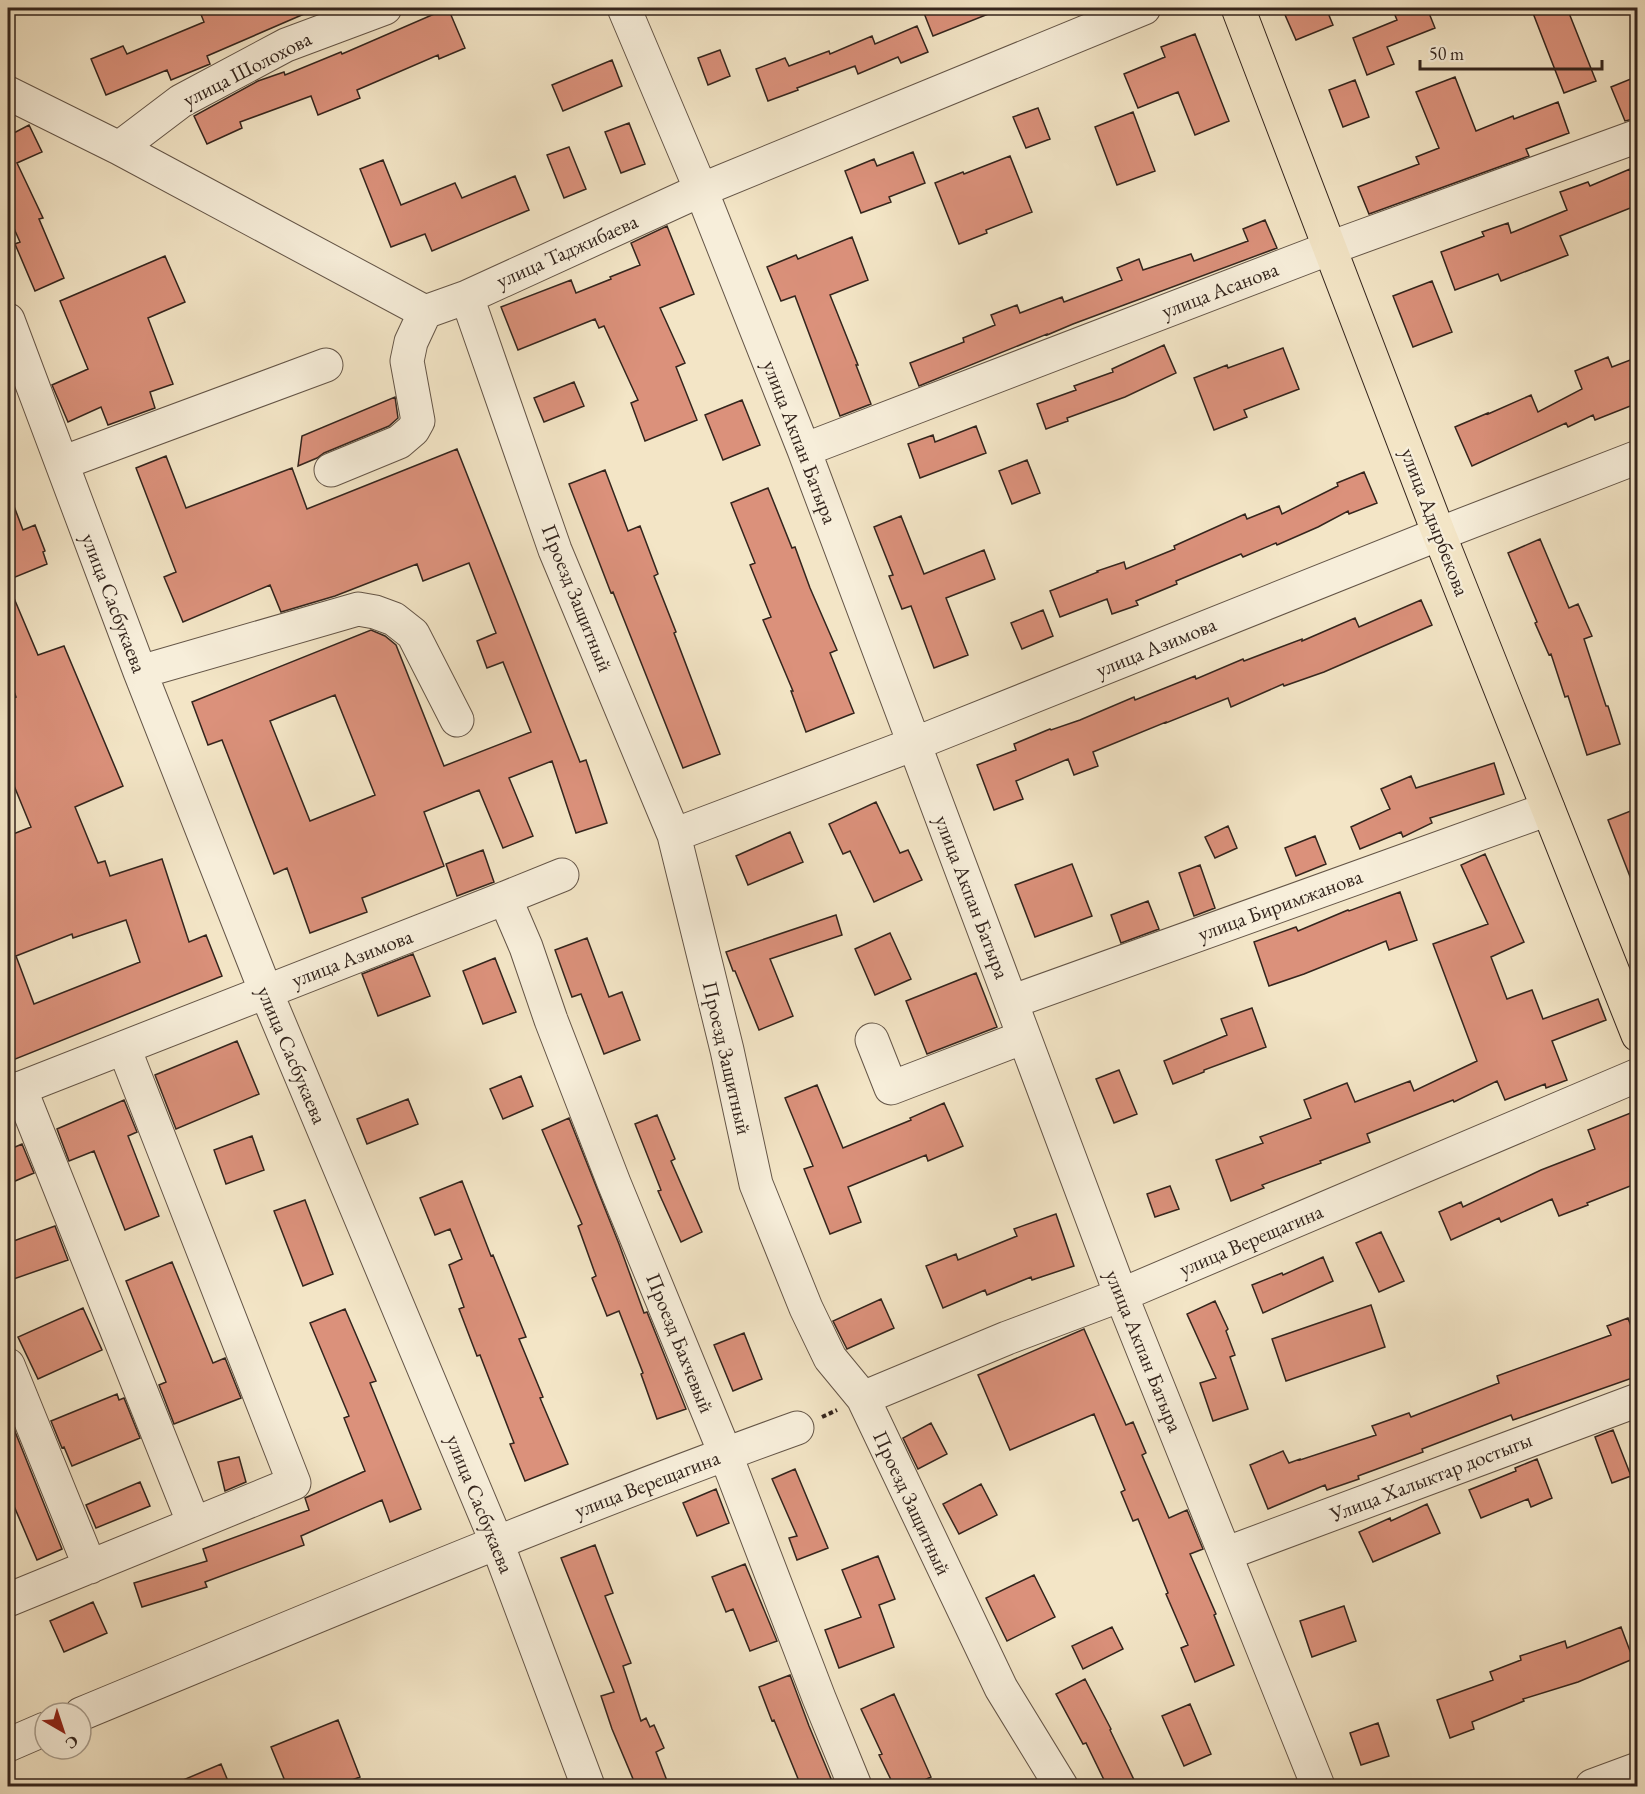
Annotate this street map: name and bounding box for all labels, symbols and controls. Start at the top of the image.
street label: улица Шолохова [178,24,316,113]
scale bar [1420,33,1602,71]
text: 50 m [1429,42,1464,65]
street label: улица Таджибаева [492,207,642,294]
street label: улица Асанова [1158,255,1283,324]
street label: улица Акпан Батыра [757,356,844,528]
street label: улица Адырбекова [1395,444,1476,600]
street label: Проезд Защитный [536,520,619,675]
street label: улица Сасбукаева [75,529,154,677]
street label: улица Азимова [1092,610,1221,683]
street label: улица Акпан Батыра [929,811,1016,983]
street label: улица Биримжанова [1194,862,1366,947]
street label: улица Азимова [287,922,417,993]
street label: Проезд Защитный [697,979,758,1137]
street label: улица Сасбукаева [251,982,334,1128]
street label: улица Верещагина [1175,1197,1327,1282]
street label: улица Акпан Батыра [1100,1266,1190,1437]
street label: Проезд Бахчевый [640,1269,721,1417]
street label: Улица Халыктар достыгы [1325,1425,1536,1528]
street label: Проезд Защитный [867,1426,958,1579]
street label: улица Сасбукаева [440,1430,521,1578]
street label: улица Верещагина [570,1443,724,1524]
north arrow [33,1701,93,1761]
text: С [61,1731,83,1754]

